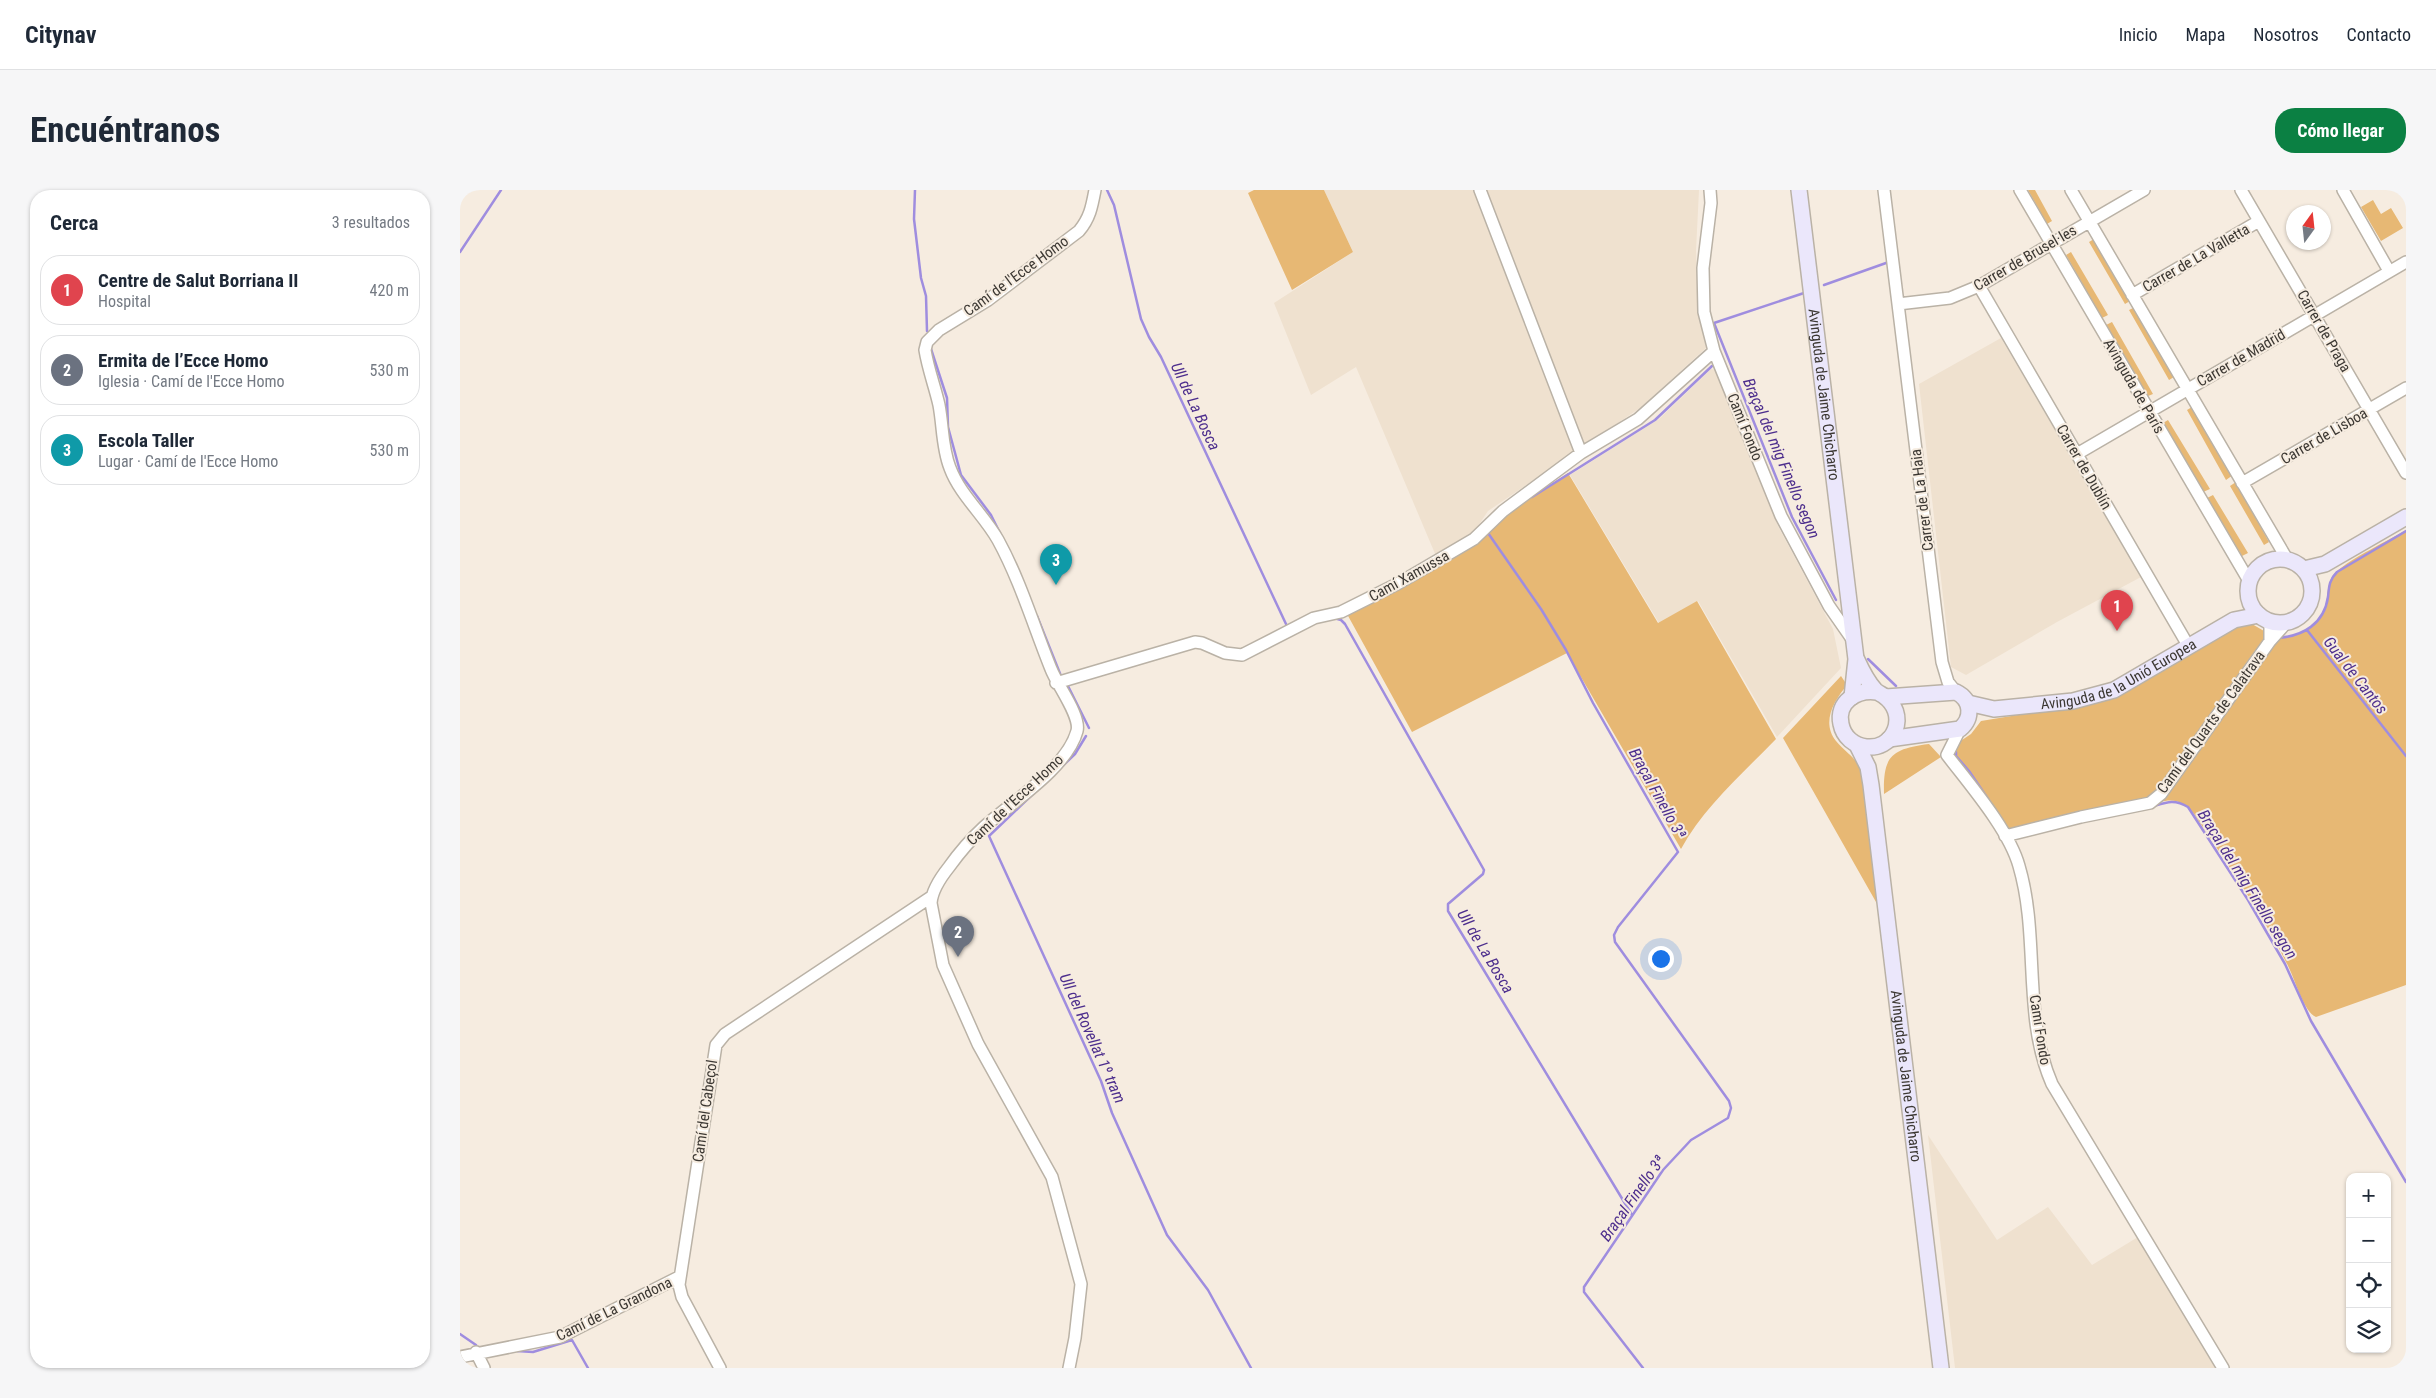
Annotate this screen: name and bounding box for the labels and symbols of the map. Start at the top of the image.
north arrow [2286,205,2331,250]
street label: Carrer de La Valletta [2139,220,2253,296]
street label: Carrer de Brusel·les [1970,221,2080,295]
street label: Camí de l'Ecce Homo [960,232,1072,320]
street label: Carrer de Praga [2293,287,2355,375]
street label: Avinguda de Jaime Chicharro [1804,308,1843,481]
street label: Carrer de Madrid [2194,325,2288,391]
street label: Avinguda de París [2100,335,2168,437]
water label: Ull de La Bosca [1167,359,1224,453]
water label: Braçal del mig Finello segon [1739,375,1824,541]
street label: Camí Fondo [1723,391,1767,463]
street label: Carrer de Lisboa [2277,404,2371,468]
street label: Carrer de Dublín [2052,421,2116,513]
street label: Carrer de La Haia [1907,448,1937,552]
pin: 3 [1040,544,1072,585]
street label: Camí Xamussa [1366,547,1452,605]
pin: 1 [2101,590,2133,631]
water label: Gual de Cantos [2319,633,2392,718]
street label: Avinguda de la Unió Europea [2040,635,2200,713]
street label: Camí del Quarts de Calatrava [2153,647,2269,797]
water label: Braçal Finello 3ª [1625,745,1690,842]
street label: Camí de l'Ecce Homo [963,751,1067,849]
water label: Braçal del mig Finello segon [2194,806,2301,962]
water label: Ull de La Bosca [1453,906,1518,997]
pin: 2 [942,916,974,957]
your location [1648,946,1674,972]
water label: Ull del Rovellat 1º tram [1055,970,1130,1106]
street label: Avinguda de Jaime Chicharro [1887,989,1925,1163]
street label: Camí Fondo [2026,994,2054,1066]
street label: Camí del Cabeçol [689,1059,721,1163]
water label: Braçal Finello 3ª [1596,1152,1669,1245]
street label: Camí de La Grandona [553,1273,675,1345]

